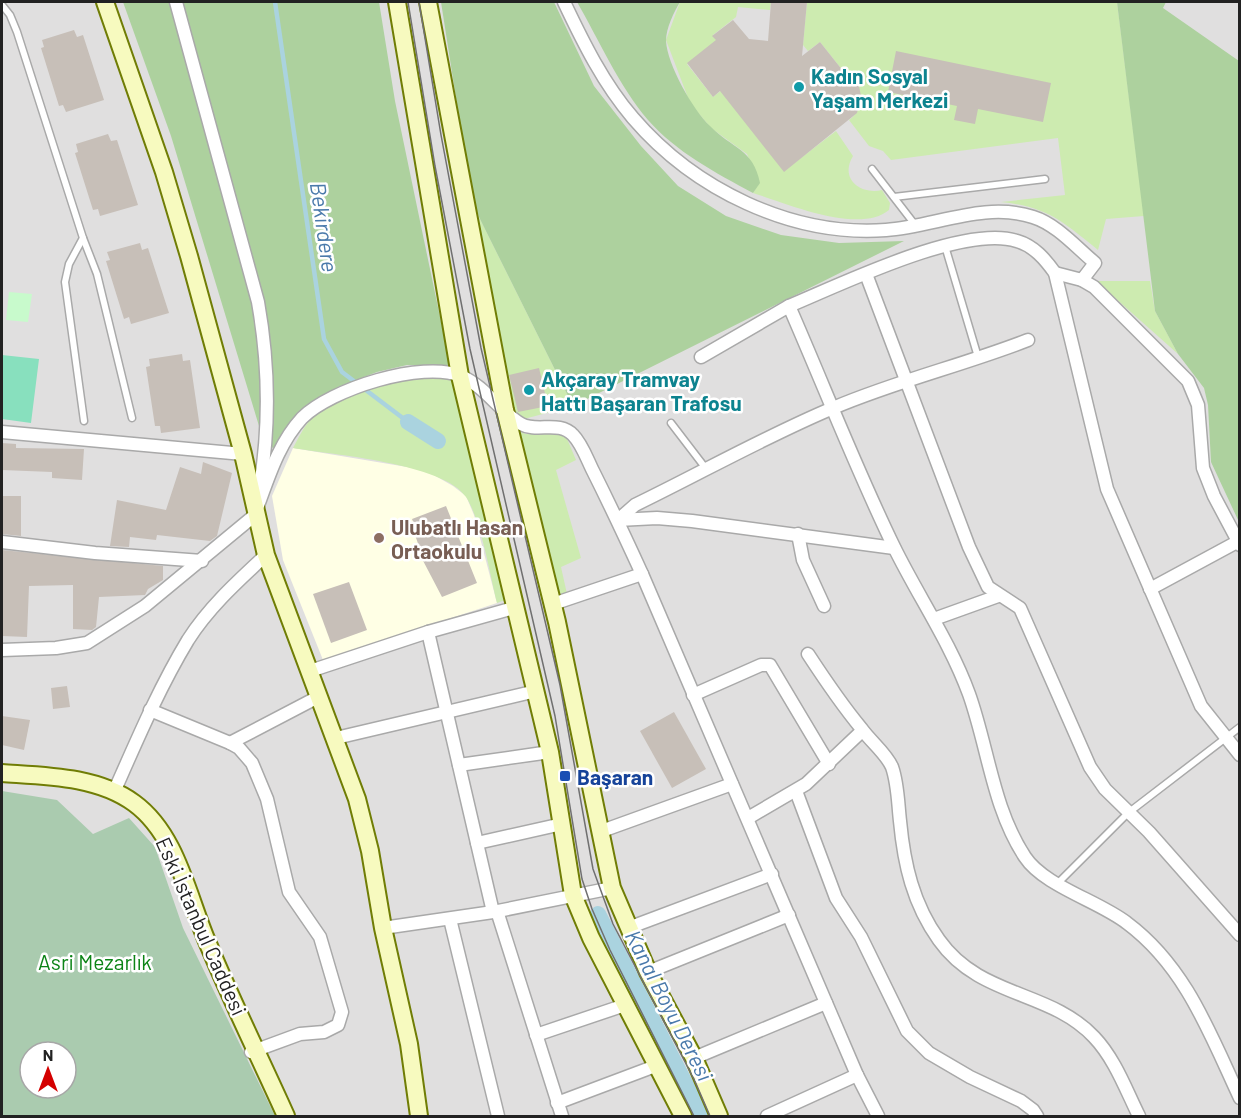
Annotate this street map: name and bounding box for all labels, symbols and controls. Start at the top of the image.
place label: Kadın Sosyal Yaşam Merkezi [811,63,948,112]
marker: Kadın Sosyal Yaşam Merkezi [792,80,806,94]
water label: Bekirdere [306,180,344,274]
place label: Akçaray Tramvay Hattı Başaran Trafosu [541,366,742,415]
marker: Akçaray Tramvay Hattı Başaran Trafosu [522,383,536,397]
place label: Ulubatlı Hasan Ortaokulu [391,514,523,563]
marker: Ulubatlı Hasan Ortaokulu [372,531,386,545]
place label: Başaran [577,764,653,789]
marker: Başaran [558,769,572,783]
street label: Eski İstanbul Caddesi [151,833,253,1019]
water label: Kanal Boyu Deresi [621,925,719,1085]
park label: Asri Mezarlık [38,949,152,974]
north arrow [18,1040,78,1100]
text: N [43,1045,53,1064]

